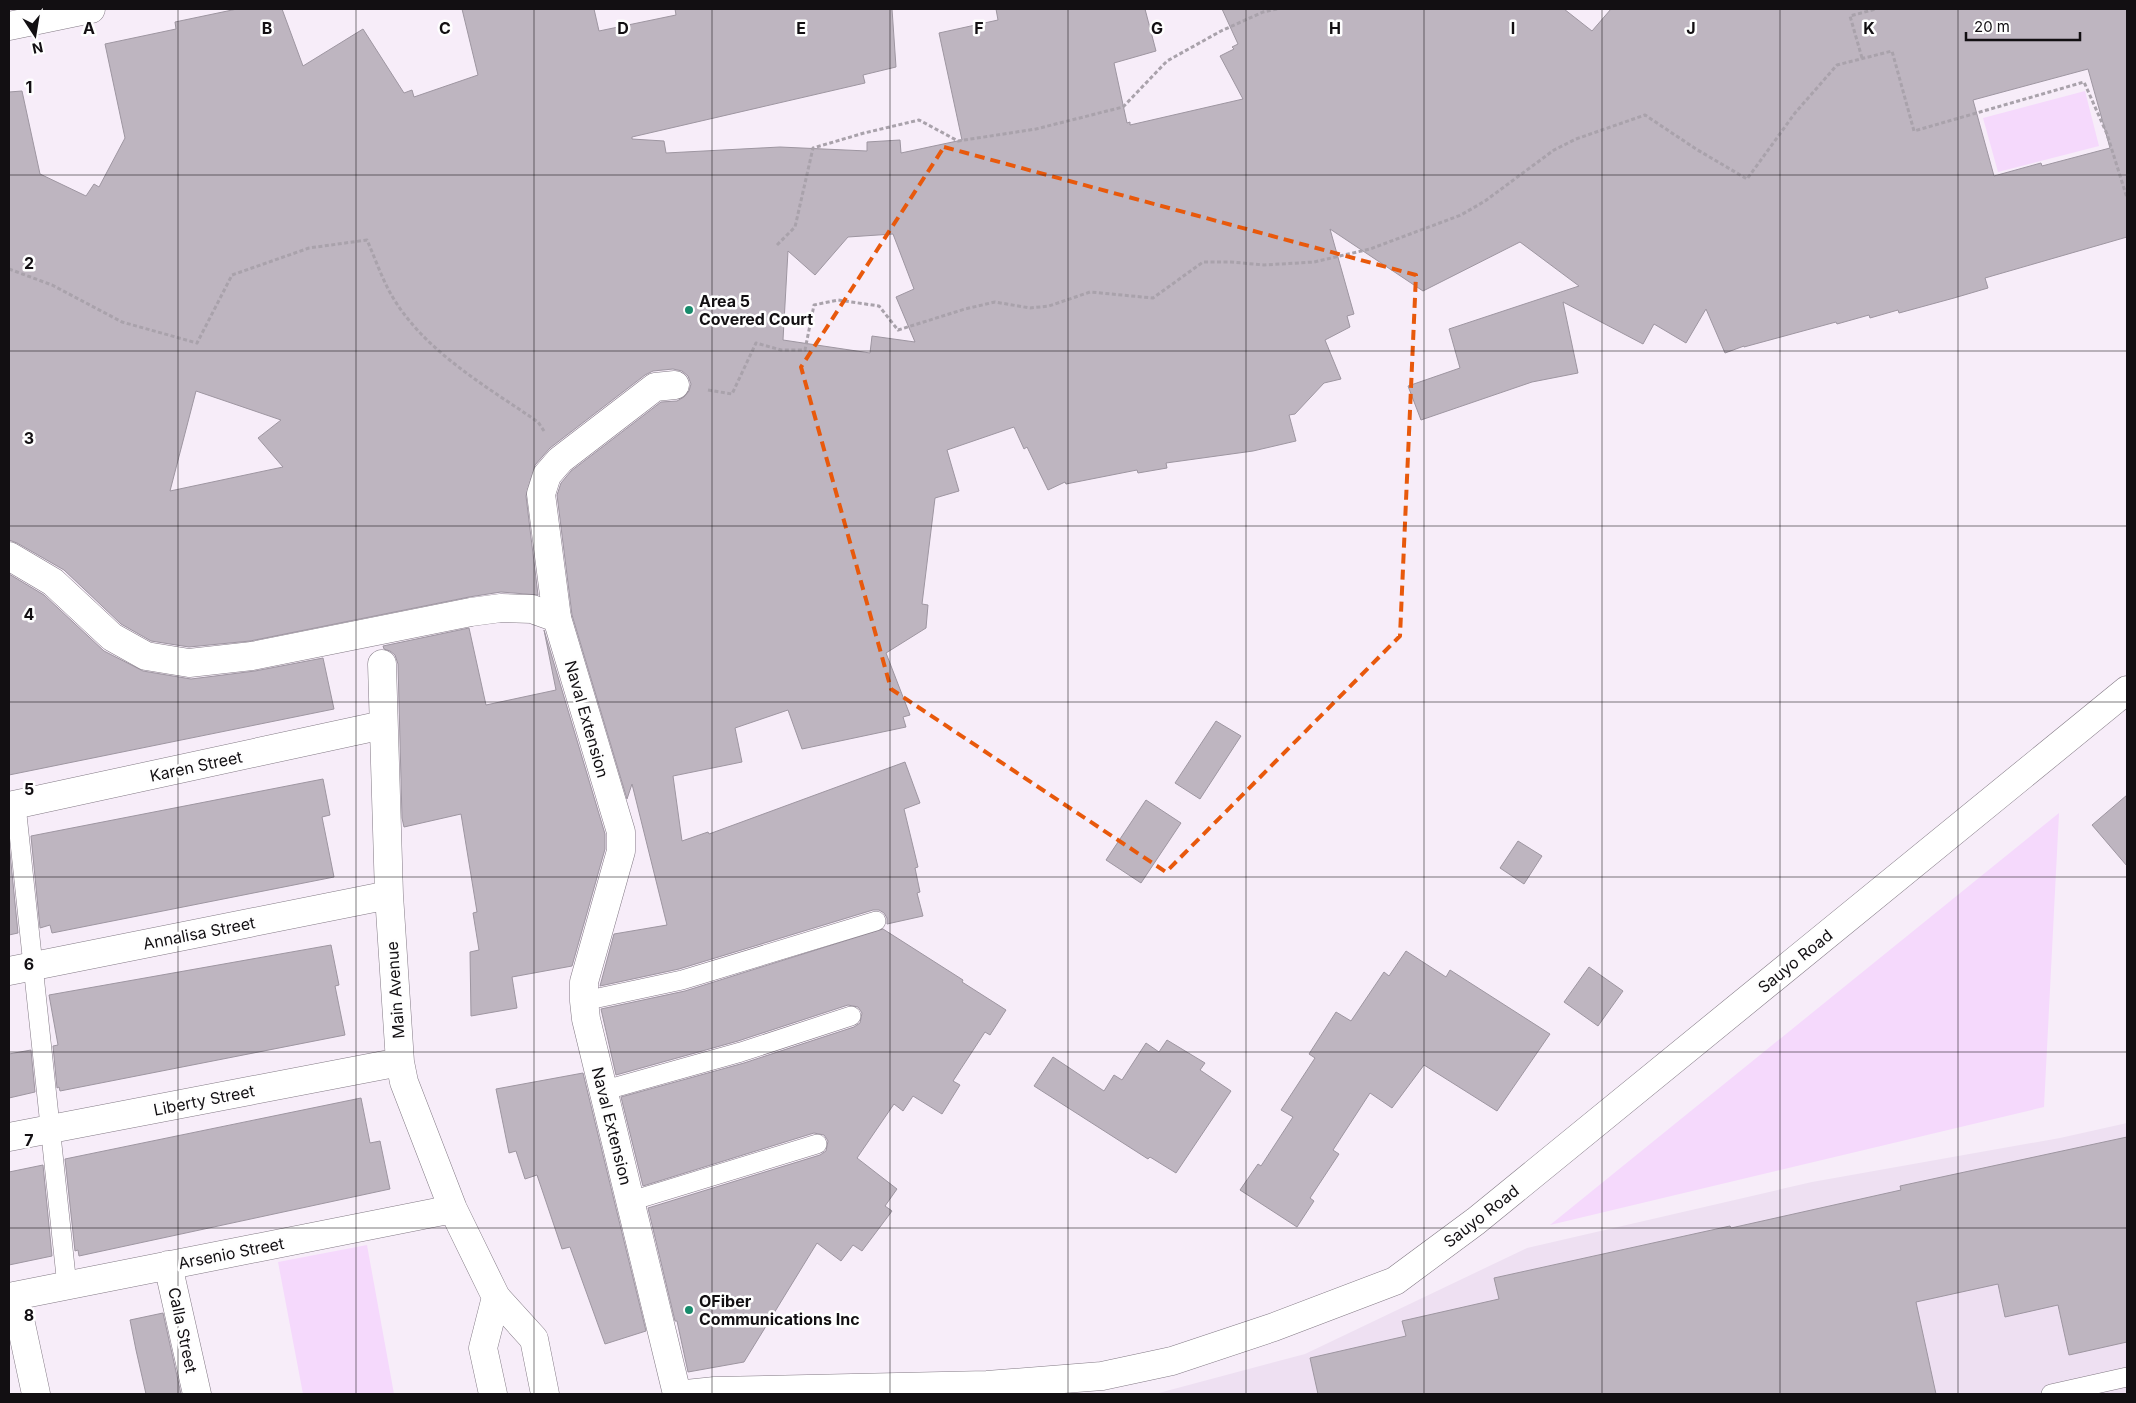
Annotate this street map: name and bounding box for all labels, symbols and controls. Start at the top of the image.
north arrow [10,10,60,60]
scale bar [1966,10,2080,42]
text: 20 m [1974,17,2010,36]
text: A [83,18,95,38]
text: B [262,18,272,38]
text: C [439,18,451,38]
text: D [617,18,629,38]
text: E [796,18,806,38]
text: F [974,18,984,38]
text: G [1151,18,1163,38]
text: H [1329,18,1341,38]
text: I [1511,18,1515,38]
text: J [1686,18,1696,38]
text: K [1863,18,1875,38]
text: N [31,39,45,58]
text: 1 [26,77,32,97]
text: 2 [24,253,34,273]
place label: Area 5 Covered Court [699,291,813,329]
marker: Area 5 Covered Court [683,304,695,316]
text: 3 [24,428,34,448]
text: 4 [24,604,35,624]
street label: Naval Extension [561,658,613,780]
street label: Karen Street [148,746,244,786]
text: 5 [24,779,34,799]
street label: Annalisa Street [141,912,257,954]
street label: Sauyo Road [1754,925,1836,997]
street label: Main Avenue [382,941,408,1039]
text: 6 [24,954,34,974]
street label: Naval Extension [588,1065,636,1187]
street label: Liberty Street [152,1080,256,1120]
text: 7 [24,1130,34,1150]
street label: Sauyo Road [1439,1180,1523,1252]
street label: Arsenio Street [176,1233,286,1273]
street label: Calla Street [164,1285,202,1375]
place label: OFiber Communications Inc [699,1291,860,1329]
marker: OFiber Communications Inc [683,1304,695,1316]
text: 8 [24,1305,34,1325]

